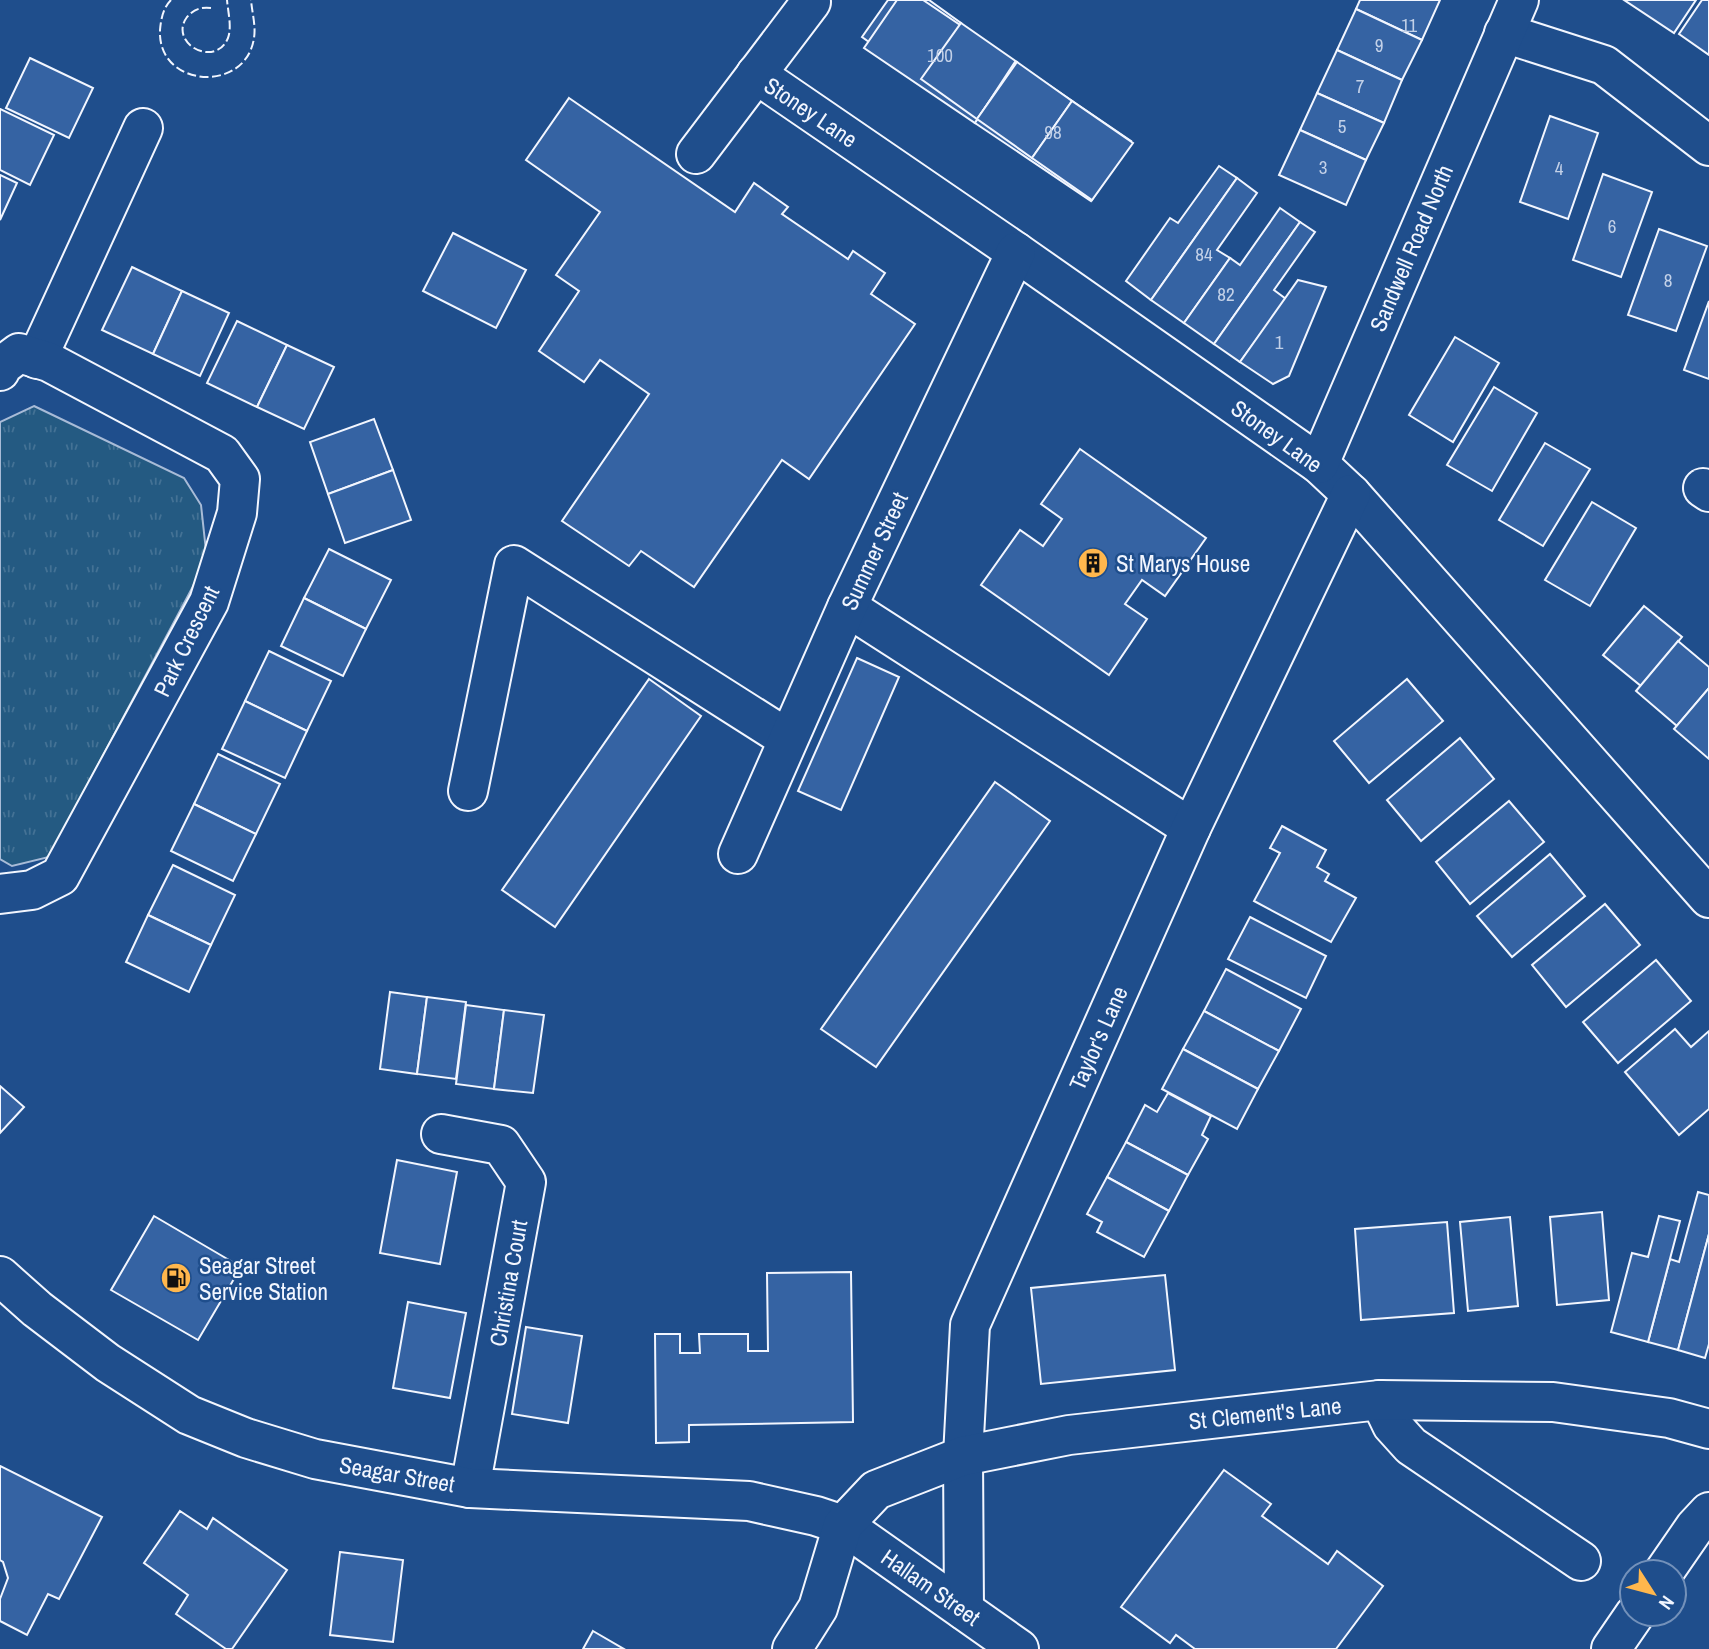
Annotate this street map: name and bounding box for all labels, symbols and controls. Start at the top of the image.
house number: 11 [1401,12,1417,38]
house number: 9 [1375,32,1383,58]
house number: 100 [927,42,953,68]
street label: Stoney Lane [758,70,864,154]
house number: 7 [1356,73,1365,99]
house number: 5 [1338,113,1347,139]
house number: 98 [1044,119,1062,145]
house number: 3 [1319,154,1327,180]
house number: 4 [1555,155,1564,181]
street label: Sandwell Road North [1362,160,1460,336]
house number: 6 [1608,213,1616,239]
house number: 84 [1195,241,1213,267]
house number: 8 [1664,267,1672,293]
house number: 82 [1217,281,1235,307]
house number: 1 [1275,329,1284,355]
street label: Stoney Lane [1225,392,1329,480]
street label: Summer Street [833,487,915,615]
building icon: St Marys House [1076,546,1110,580]
place label: St Marys House [1116,548,1250,579]
street label: Park Crescent [146,581,226,701]
street label: Taylor's Lane [1061,981,1135,1095]
street label: Christina Court [482,1217,534,1349]
place label: Seagar Street Service Station [199,1250,328,1307]
fuel station icon: Seagar Street Service Station [159,1261,193,1295]
street label: St Clement's Lane [1187,1390,1343,1436]
street label: Seagar Street [337,1449,457,1499]
street label: Hallam Street [875,1542,987,1632]
north arrow [1618,1558,1688,1628]
text: N [1653,1591,1681,1615]

